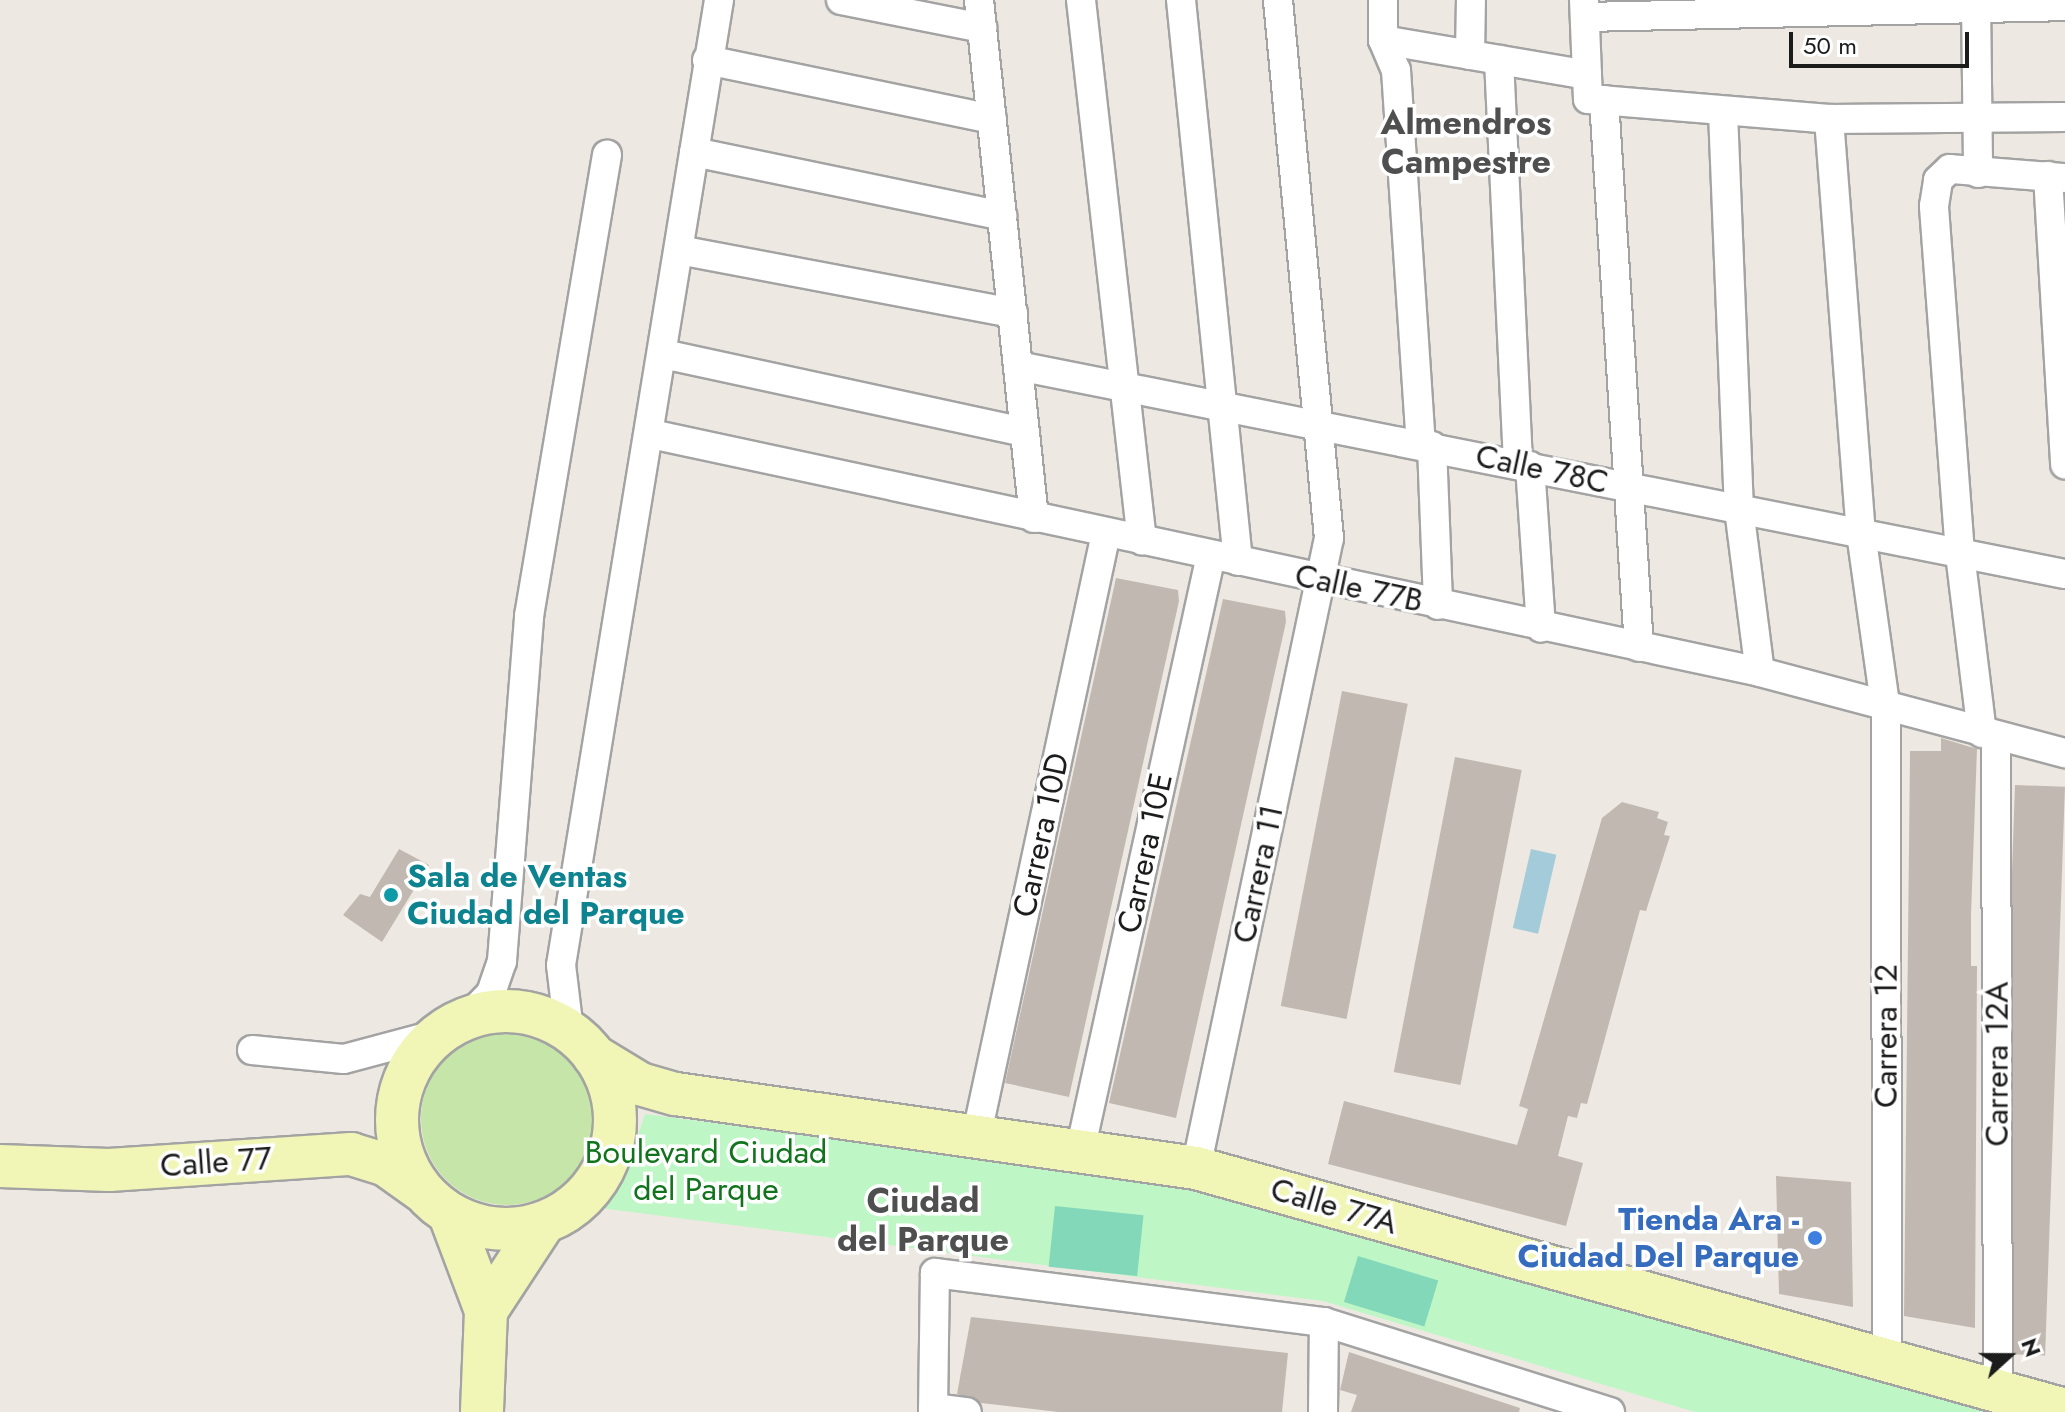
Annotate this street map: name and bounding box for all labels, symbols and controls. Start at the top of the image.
scale bar [1793,16,1973,66]
text: 50 m [1803,28,1857,63]
district label: Almendros Campestre [1380,102,1552,182]
street label: Calle 78C [1472,436,1612,502]
street label: Calle 77B [1292,556,1426,620]
street label: Carrera 10D [1005,750,1077,920]
street label: Carrera 10E [1109,770,1181,936]
street label: Carrera 11 [1225,802,1291,946]
place label: Sala de Ventas Ciudad del Parque [407,858,685,933]
marker: Sala de Ventas Ciudad del Parque [382,886,400,904]
street label: Carrera 12 [1867,964,1905,1108]
street label: Carrera 12A [1978,982,2016,1146]
park label: Boulevard Ciudad del Parque [585,1134,827,1209]
street label: Calle 77 [159,1139,273,1185]
street label: Calle 77A [1266,1170,1402,1242]
district label: Ciudad del Parque [837,1180,1009,1260]
place label: Tienda Ara - Ciudad Del Parque [1518,1201,1799,1276]
marker: Tienda Ara - Ciudad Del Parque [1806,1229,1824,1247]
north arrow [1969,1316,2049,1396]
text: N [2013,1334,2049,1361]

